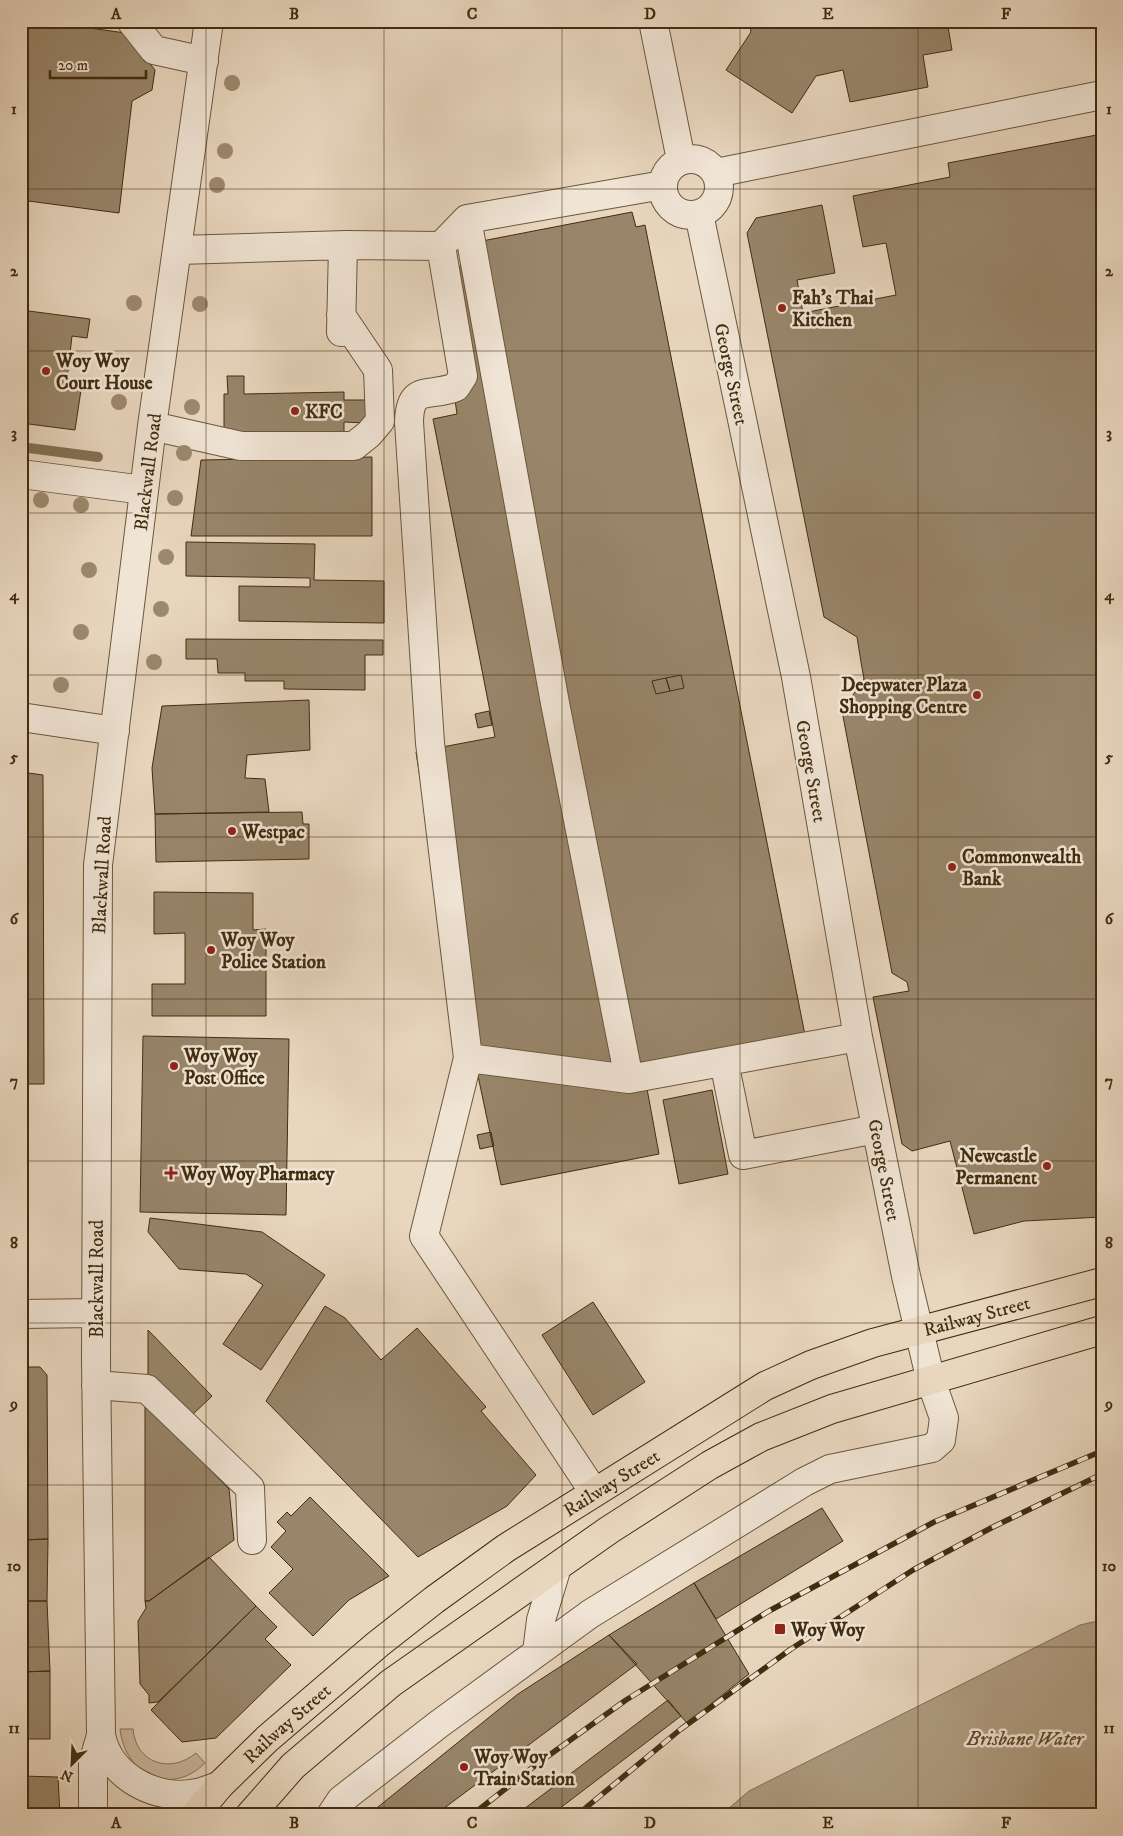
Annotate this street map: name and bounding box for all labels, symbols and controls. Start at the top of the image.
text: A [110,4,122,24]
text: B [289,4,299,24]
text: C [467,4,477,24]
text: D [644,4,656,24]
text: E [822,4,834,24]
text: F [1001,4,1011,24]
scale bar [50,48,146,80]
text: 20 m [58,56,88,75]
text: 1 [11,99,17,119]
text: 1 [1106,99,1112,119]
text: 2 [10,261,19,281]
text: 2 [1105,261,1114,281]
place label: Fah's Thai Kitchen [792,287,873,332]
marker: Fah's Thai Kitchen [776,302,788,314]
street label: George Street [709,321,753,427]
place label: Woy Woy Court House [55,350,153,395]
marker: Woy Woy Court House [40,365,52,377]
place label: KFC [305,401,343,424]
marker: KFC [289,405,301,417]
street label: Blackwall Road [130,412,167,532]
text: 3 [11,423,17,443]
text: 3 [1106,423,1112,443]
text: 4 [8,585,19,605]
text: 4 [1103,585,1114,605]
place label: Deepwater Plaza Shopping Centre [839,674,968,719]
marker: Deepwater Plaza Shopping Centre [971,689,983,701]
street label: George Street [790,718,831,824]
text: 5 [9,747,18,767]
text: 5 [1104,747,1113,767]
street label: Blackwall Road [88,815,117,935]
place label: Westpac [241,821,305,844]
marker: Westpac [226,825,238,837]
place label: Commonwealth Bank [962,846,1082,891]
marker: Commonwealth Bank [946,861,958,873]
text: 6 [10,909,20,929]
text: 6 [1105,909,1115,929]
place label: Woy Woy Police Station [220,929,327,974]
marker: Woy Woy Police Station [205,944,217,956]
place label: Woy Woy Post Office [183,1045,265,1090]
marker: Woy Woy Post Office [168,1060,180,1072]
text: 7 [10,1071,18,1091]
text: 7 [1105,1071,1113,1091]
street label: George Street [862,1117,905,1223]
place label: Newcastle Permanent [955,1145,1038,1190]
marker: Newcastle Permanent [1041,1160,1053,1172]
place label: Woy Woy Pharmacy [180,1163,335,1186]
marker: Woy Woy Pharmacy [165,1167,177,1179]
street label: Blackwall Road [86,1219,109,1338]
text: 8 [10,1233,18,1253]
text: 8 [1105,1233,1113,1253]
street label: Railway Street [921,1292,1033,1342]
text: 9 [9,1394,18,1414]
text: 9 [1104,1394,1113,1414]
street label: Railway Street [559,1445,664,1522]
text: 10 [7,1556,22,1576]
text: 10 [1102,1556,1117,1576]
place label: Woy Woy [790,1619,866,1642]
marker: Woy Woy [773,1622,787,1636]
street label: Railway Street [239,1679,336,1769]
text: 11 [8,1718,20,1738]
text: 11 [1103,1718,1115,1738]
water label: Brisbane Water [966,1727,1085,1752]
north arrow [48,1738,98,1788]
place label: Woy Woy Train Station [473,1746,576,1791]
marker: Woy Woy Train Station [458,1761,470,1773]
text: N [58,1764,76,1786]
text: A [110,1813,122,1833]
text: B [289,1813,299,1833]
text: C [467,1813,477,1833]
text: D [644,1813,656,1833]
text: E [822,1813,834,1833]
text: F [1001,1813,1011,1833]

